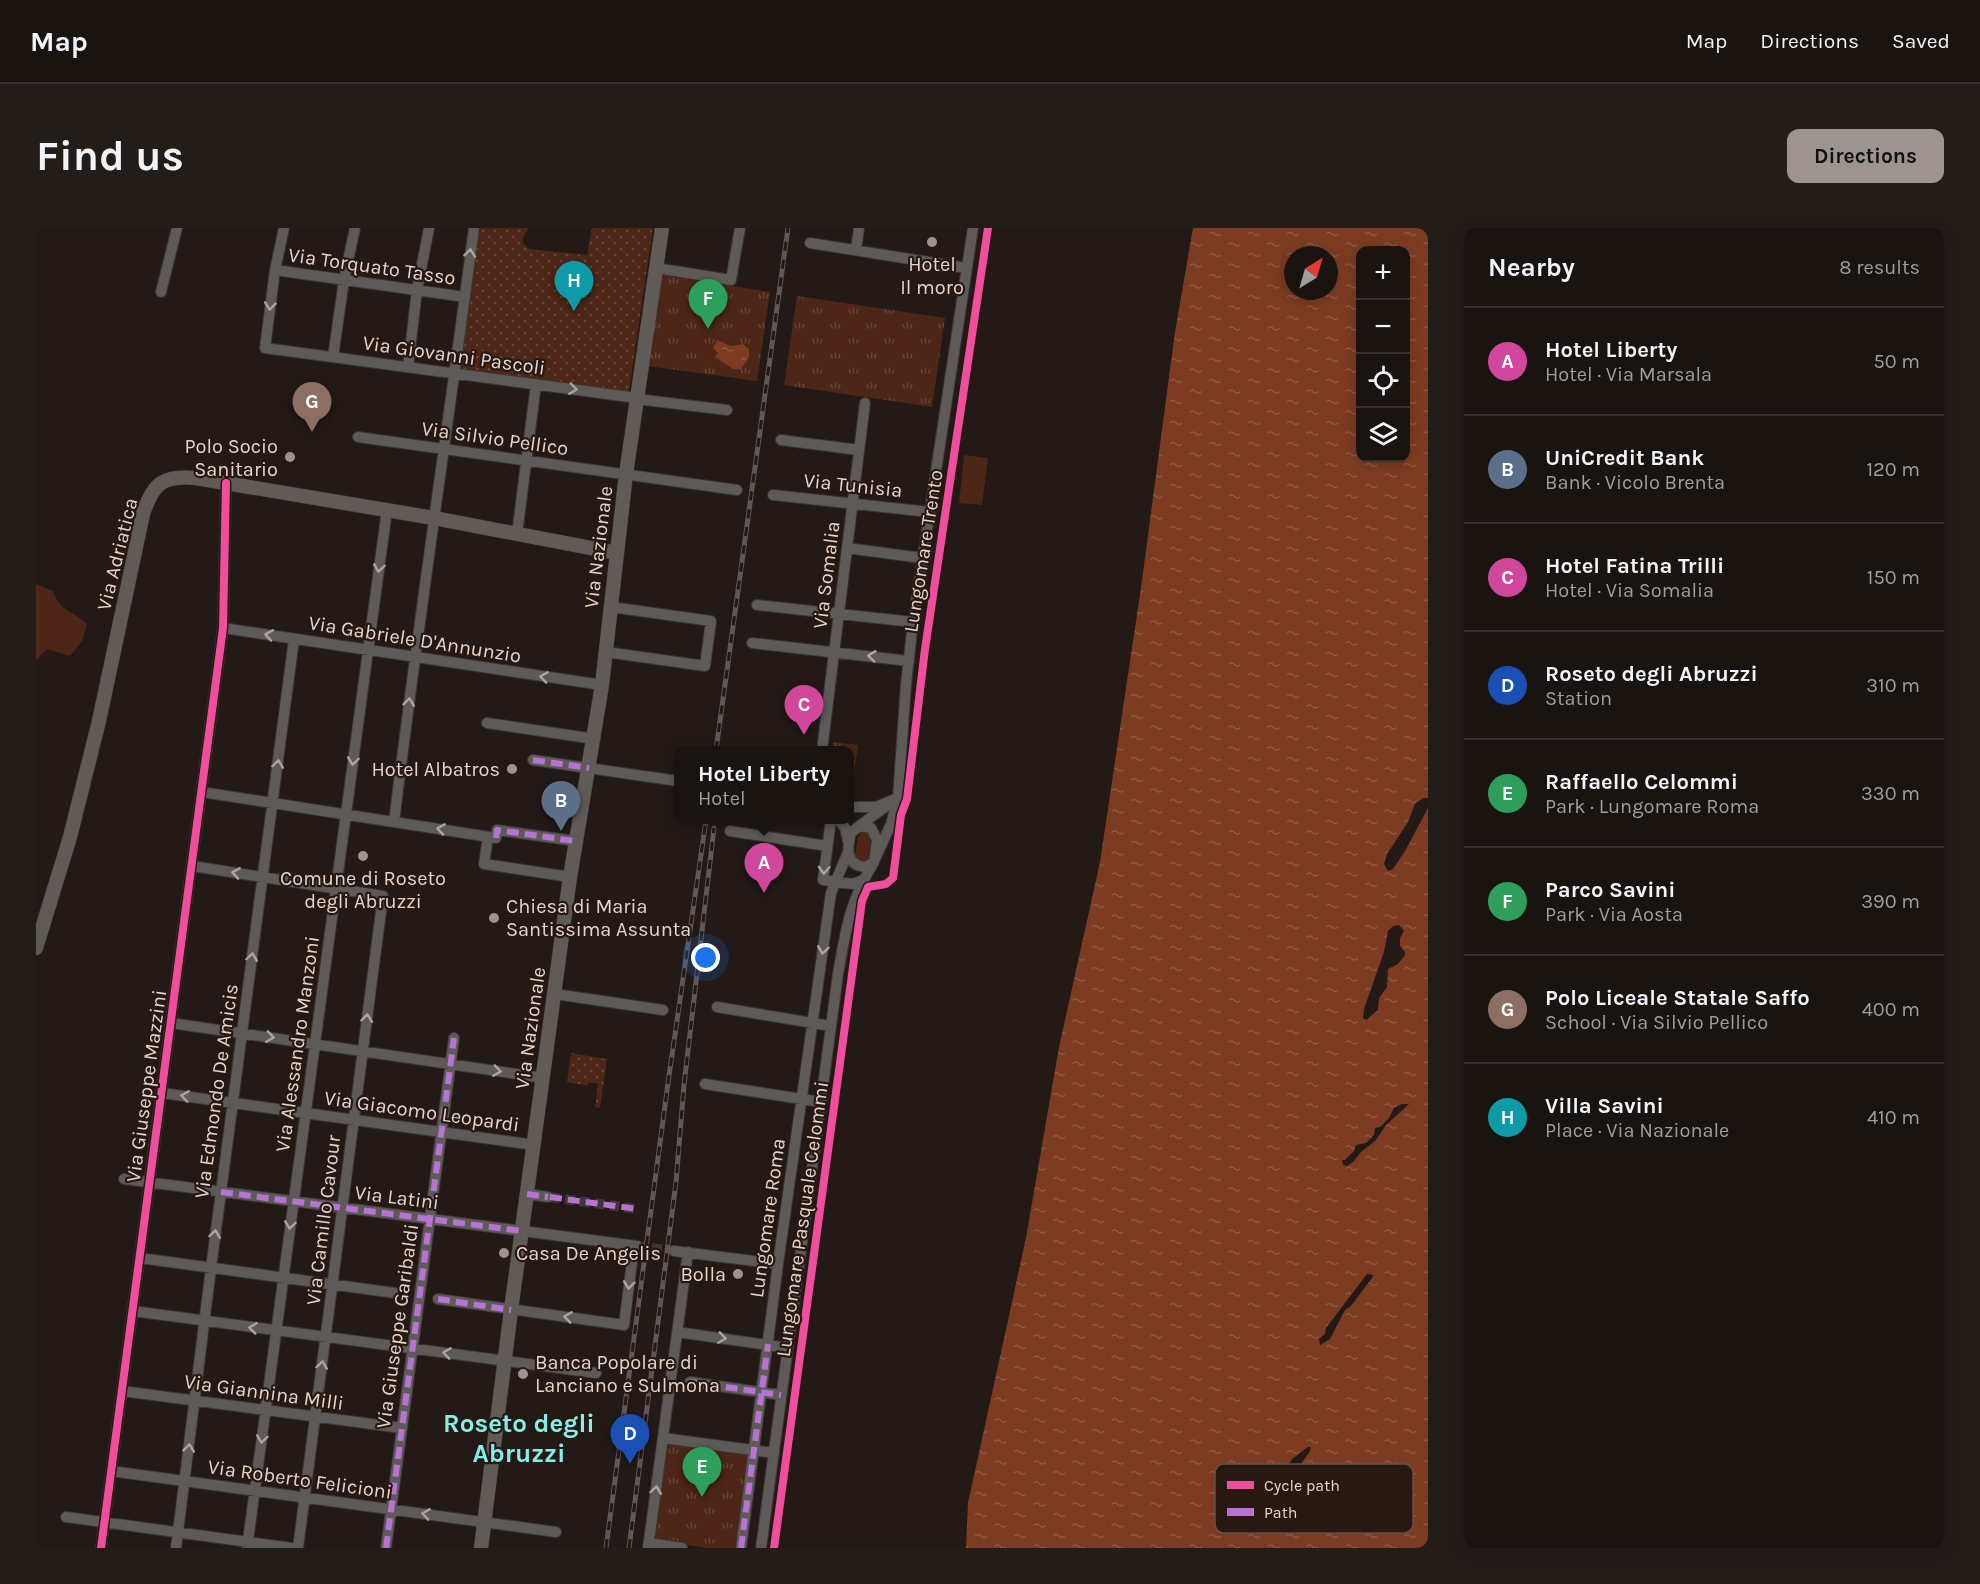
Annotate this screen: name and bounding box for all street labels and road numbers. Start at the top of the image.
street label: Via Torquato Tasso [287,243,457,290]
street label: Via Giovanni Pascoli [361,331,547,380]
street label: Via Silvio Pellico [420,417,570,460]
street label: Lungomare Trento [899,468,948,634]
street label: Via Tunisia [802,469,903,502]
street label: Via Nazionale [580,485,617,610]
street label: Via Adriatica [92,495,143,613]
street label: Via Somalia [808,520,845,630]
street label: Via Gabriele D'Annunzio [307,611,523,668]
street label: Via Alessandro Manzoni [271,935,324,1153]
street label: Via Nazionale [511,966,550,1091]
street label: Via Edmondo De Amicis [190,982,243,1200]
street label: Via Giuseppe Mazzini [122,988,171,1184]
street label: Lungomare Pasquale Celommi [772,1080,833,1358]
street label: Via Giacomo Leopardi [323,1086,521,1137]
street label: Via Camillo Cavour [302,1133,345,1307]
street label: Lungomare Roma [745,1137,790,1299]
street label: Via Latini [353,1181,440,1214]
street label: Via Giuseppe Garibaldi [372,1222,423,1430]
street label: Via Giannina Milli [183,1370,345,1415]
street label: Via Roberto Felicioni [206,1455,393,1504]

